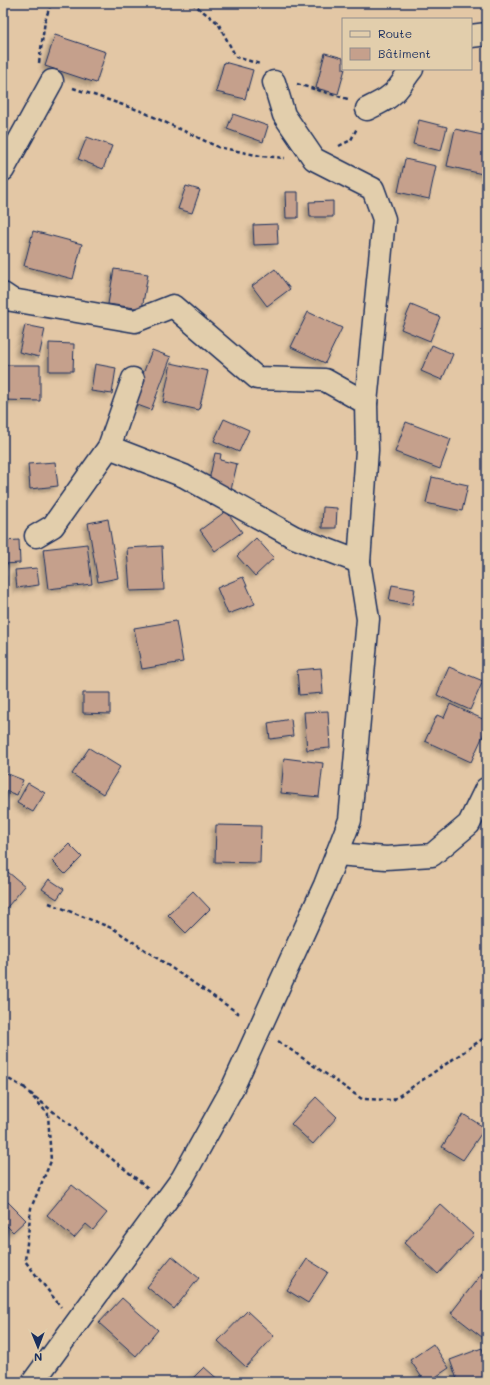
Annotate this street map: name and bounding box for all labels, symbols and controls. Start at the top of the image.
legend [342,18,472,70]
text: Route [378,25,412,41]
text: Bâtiment [378,45,431,61]
north arrow [18,1327,58,1367]
text: N [34,1350,42,1365]

